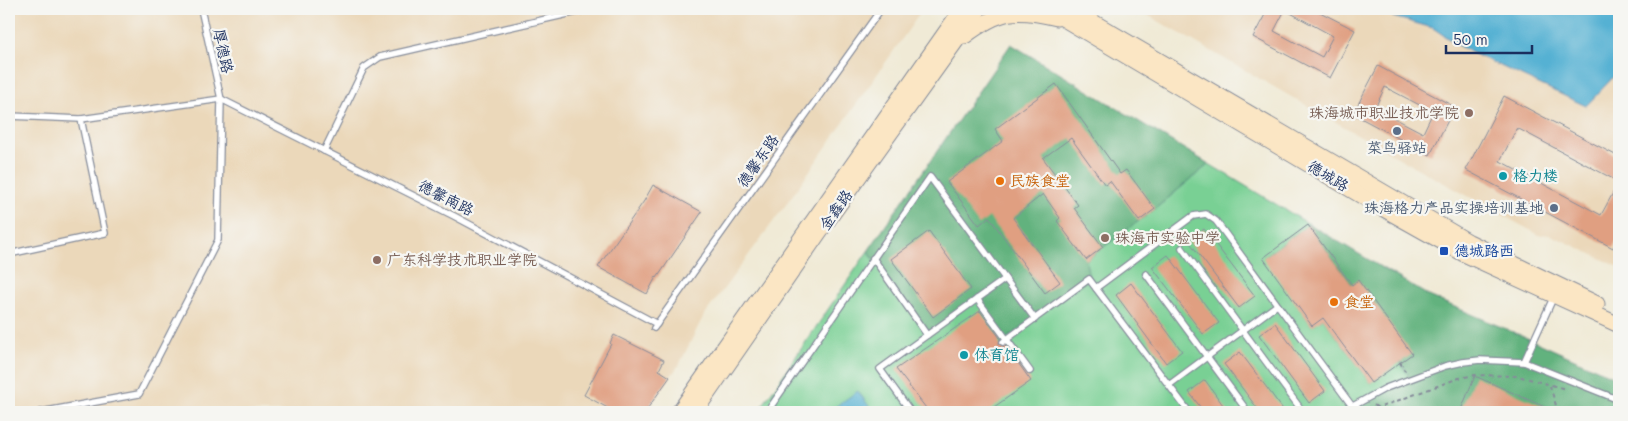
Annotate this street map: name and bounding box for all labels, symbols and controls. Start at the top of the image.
scale bar [1446,22,1532,54]
street label: 厚德路 [210,27,238,75]
text: 50 m [1453,29,1488,49]
place label: 珠海城市职业技术学院 [1309,102,1459,122]
marker: 珠海城市职业技术学院 [1463,107,1475,119]
marker: 菜鸟驿站 [1391,125,1403,137]
street label: 德馨东路 [732,130,783,191]
place label: 菜鸟驿站 [1367,137,1427,157]
street label: 德城路 [1304,155,1353,195]
place label: 格力楼 [1513,165,1558,185]
place label: 民族食堂 [1010,170,1070,190]
marker: 格力楼 [1497,170,1509,182]
street label: 德馨南路 [415,175,478,220]
marker: 民族食堂 [994,175,1006,187]
street label: 金鑫路 [814,185,856,234]
place label: 珠海格力产品实操培训基地 [1364,197,1544,217]
marker: 珠海格力产品实操培训基地 [1548,202,1560,214]
place label: 珠海市实验中学 [1115,227,1220,247]
marker: 珠海市实验中学 [1099,232,1111,244]
place label: 德城路西 [1454,240,1514,260]
marker: 德城路西 [1438,245,1450,257]
place label: 广东科学技术职业学院 [387,249,537,269]
marker: 广东科学技术职业学院 [371,254,383,266]
place label: 食堂 [1344,291,1374,311]
marker: 食堂 [1328,296,1340,308]
place label: 体育馆 [974,344,1019,364]
marker: 体育馆 [958,349,970,361]

